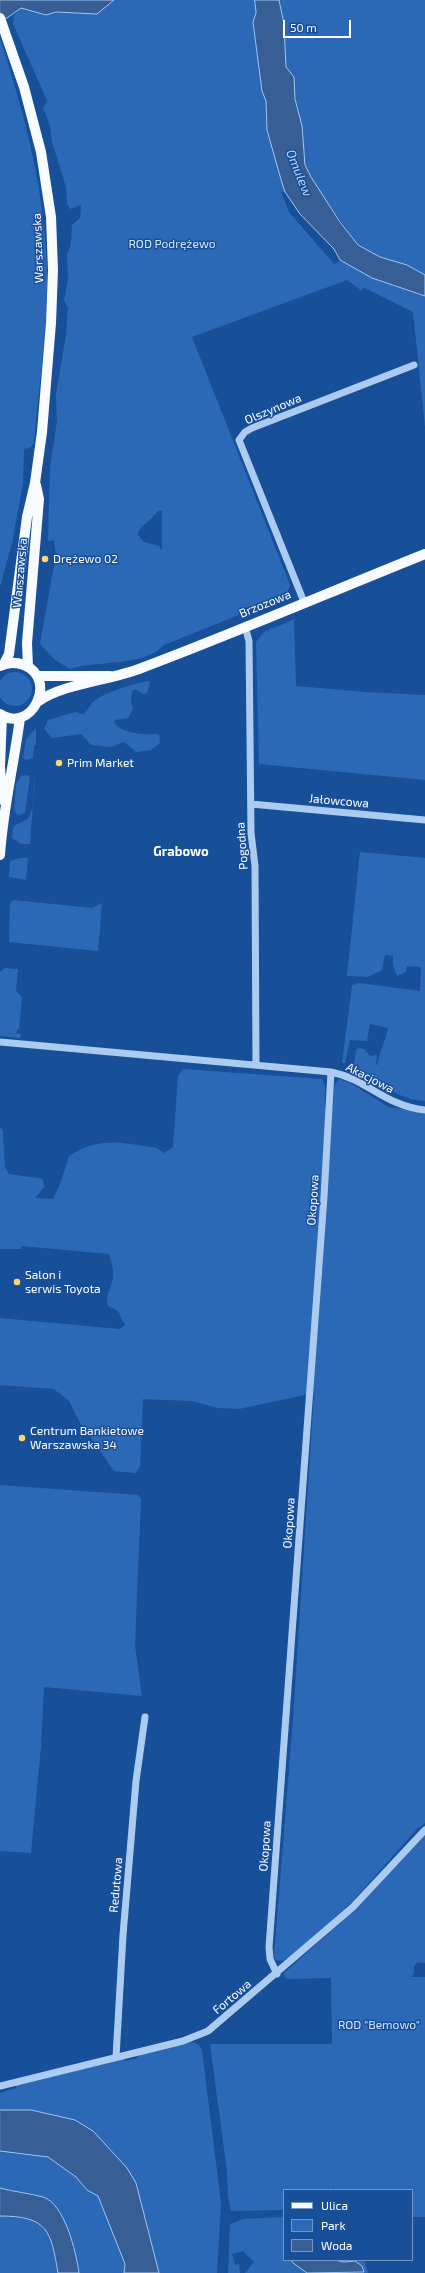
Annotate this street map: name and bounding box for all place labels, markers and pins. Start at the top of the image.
place label: Drężewo 02 [53,552,118,566]
marker: Drężewo 02 [40,554,50,564]
place label: Prim Market [67,756,134,770]
marker: Prim Market [54,758,64,768]
place label: Salon i serwis Toyota [25,1268,101,1296]
marker: Salon i serwis Toyota [12,1277,22,1287]
place label: Centrum Bankietowe Warszawska 34 [30,1424,144,1452]
marker: Centrum Bankietowe Warszawska 34 [17,1433,27,1443]

